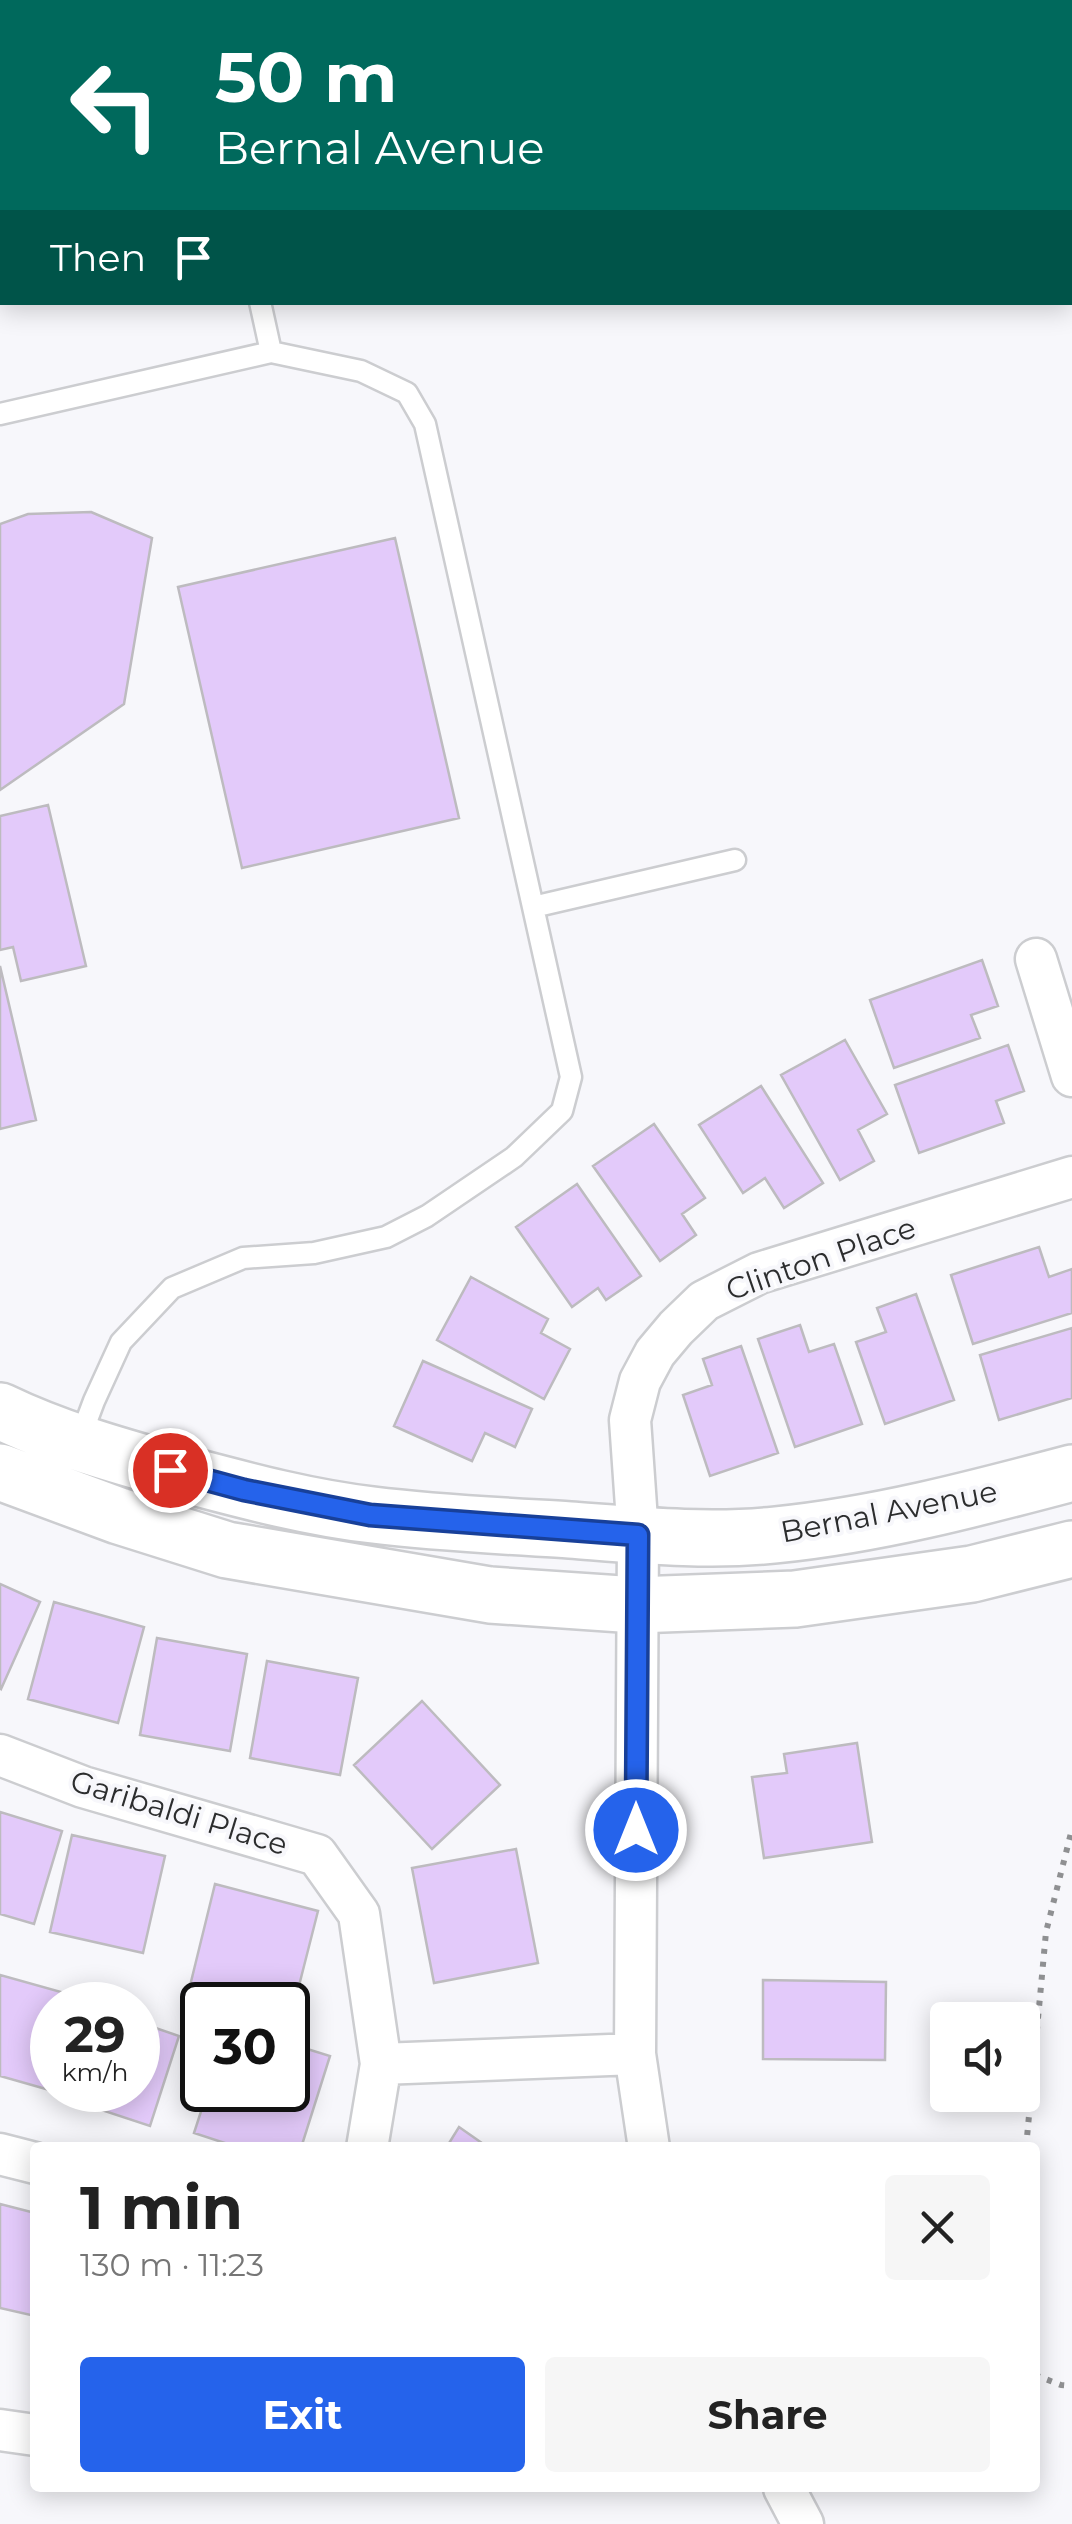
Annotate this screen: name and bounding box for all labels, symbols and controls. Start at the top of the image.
text: 50 m [215,34,397,120]
icon: left [50,40,180,170]
text: Bernal Avenue [215,120,545,175]
icon: arrive [166,230,221,285]
text: Then [50,234,146,281]
street label: Clinton Place [721,1209,921,1308]
pin [128,1428,213,1513]
icon: arrive [143,1443,198,1498]
street label: Bernal Avenue [778,1472,1000,1551]
street label: Garibaldi Place [66,1762,292,1863]
position arrow [584,1778,688,1882]
speed limit sign: 30 [180,1982,310,2112]
map controls [930,2002,1040,2112]
button: sound [930,2002,1040,2112]
text: 29 [64,2004,126,2065]
text: km/h [62,2057,128,2087]
text: 1 min [80,2171,243,2244]
button: close [885,2175,990,2280]
text: 130 m · 11:23 [80,2245,264,2284]
button: Exit [80,2357,525,2472]
button: Share [545,2357,990,2472]

